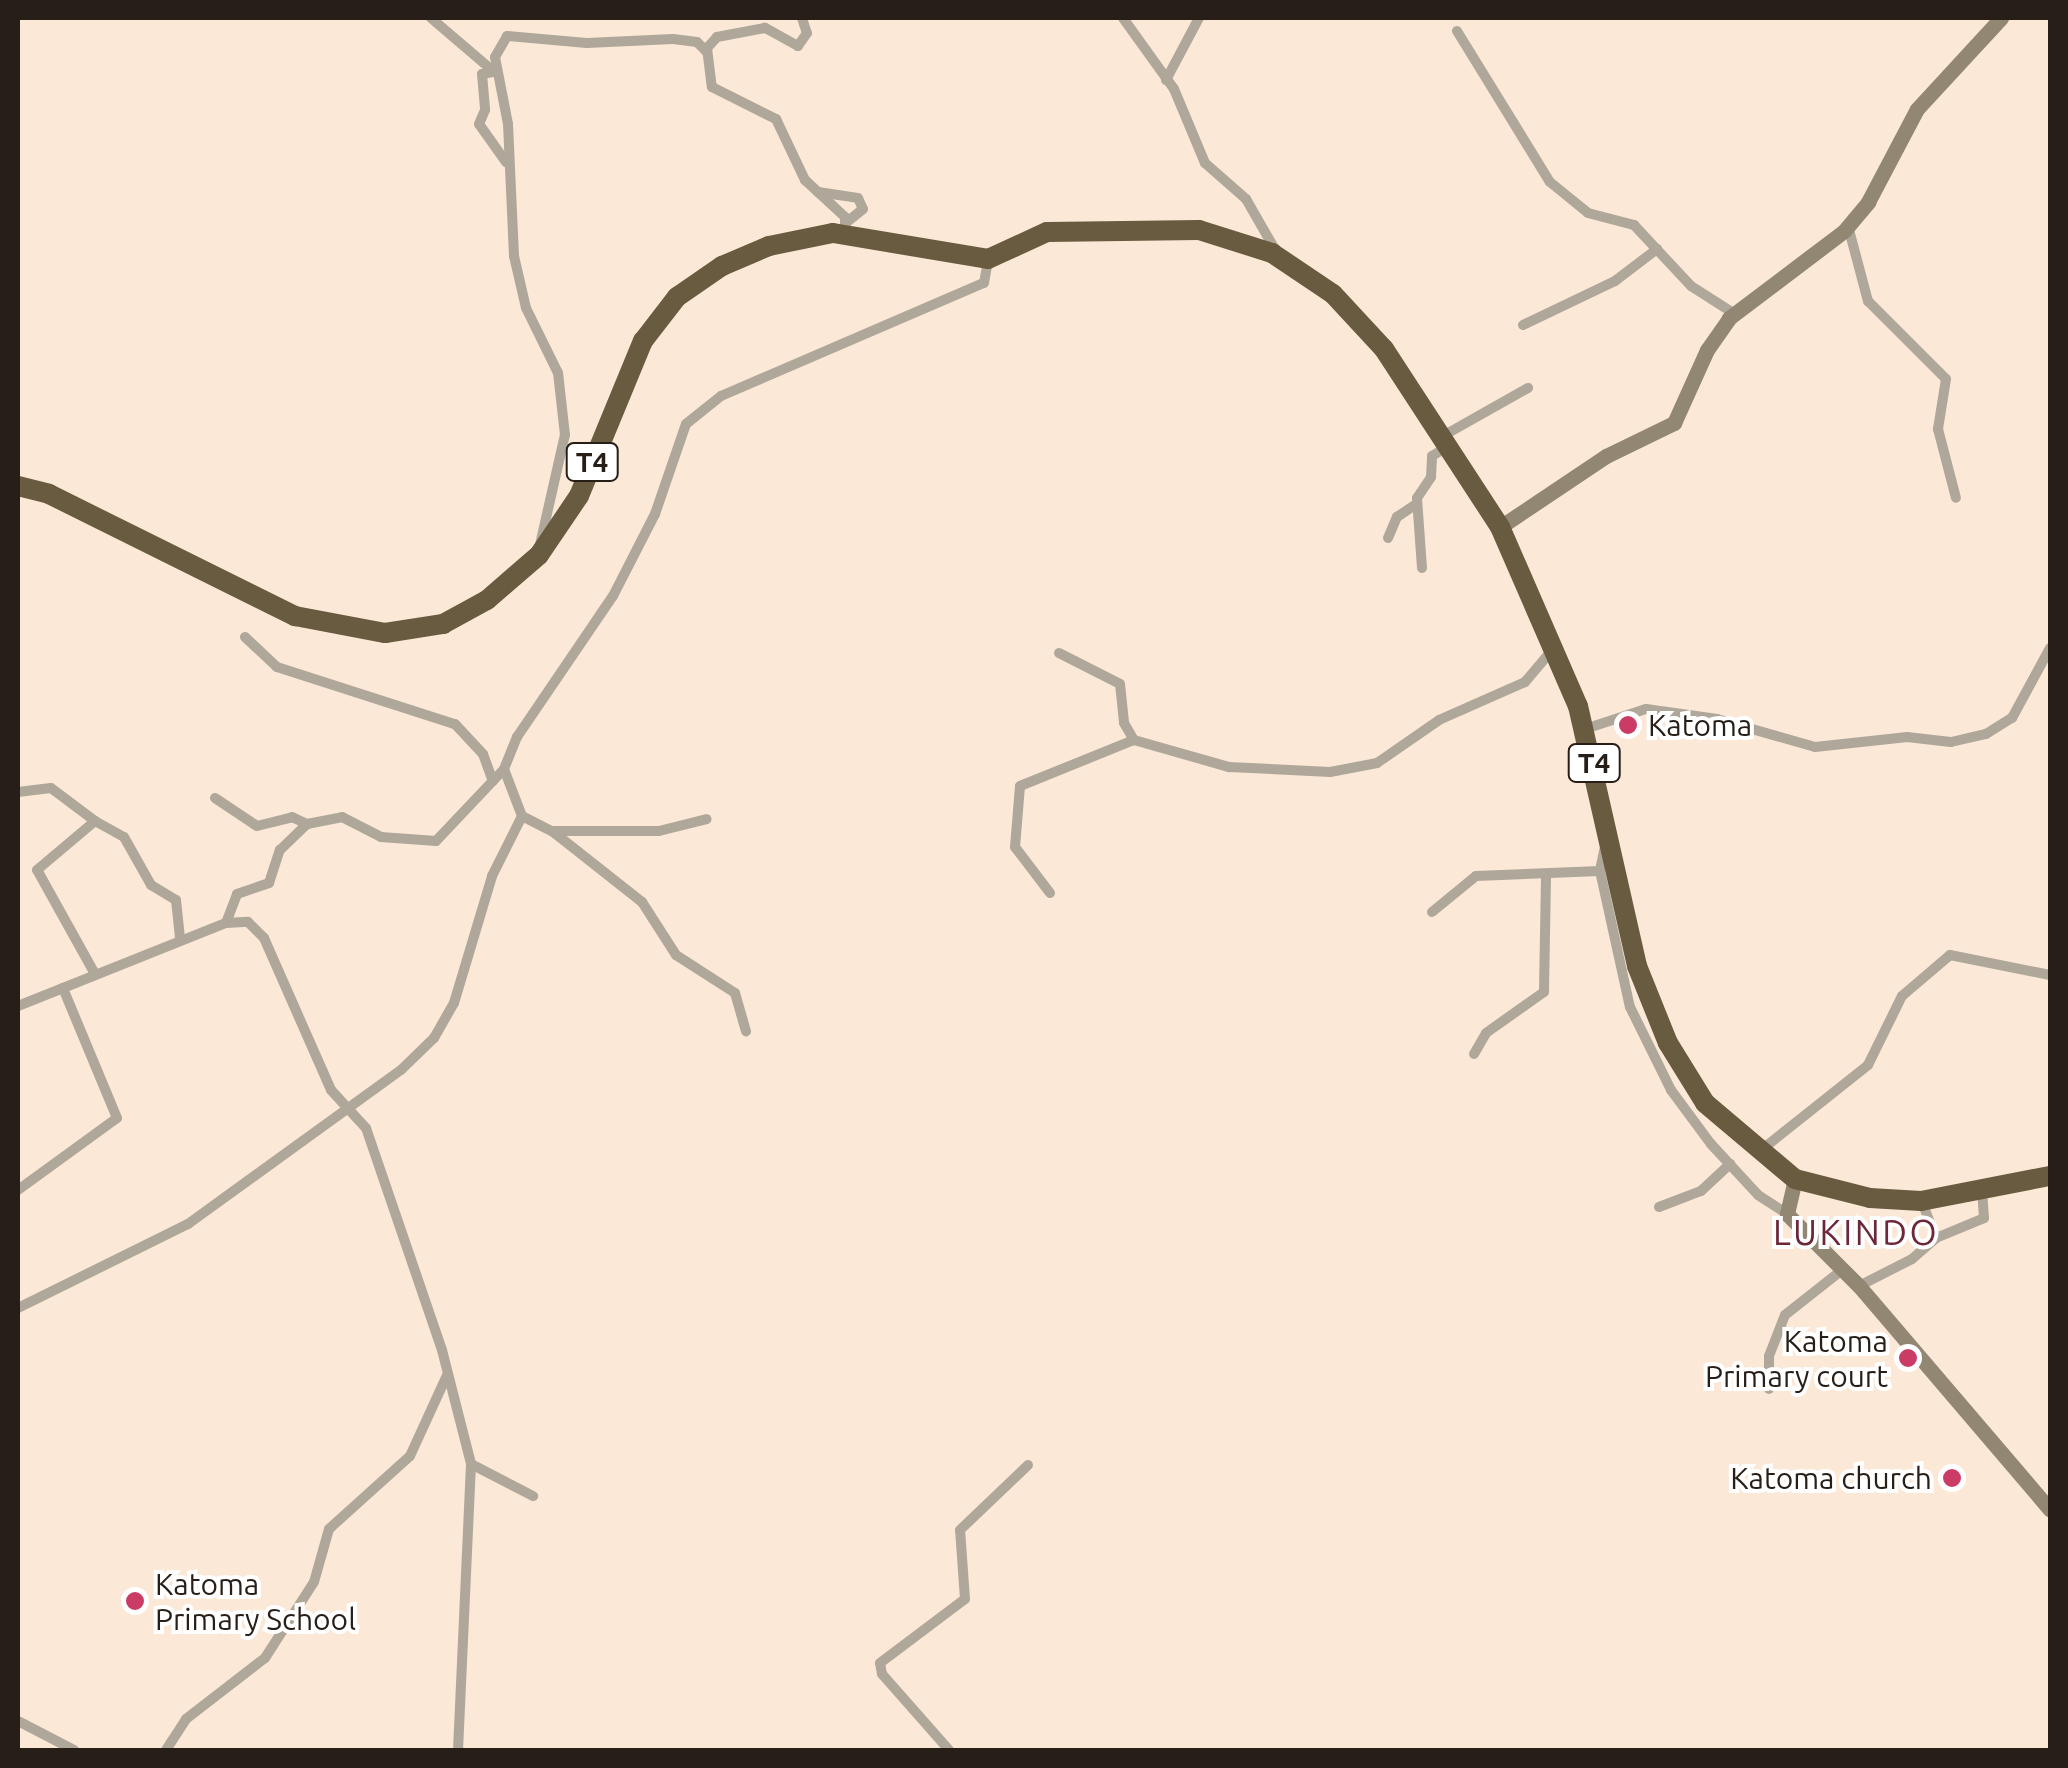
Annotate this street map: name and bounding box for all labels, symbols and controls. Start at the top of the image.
road number: T4 [564,439,620,485]
place label: Katoma [1648,707,1752,743]
marker: Katoma [1617,714,1639,736]
road number: T4 [1566,740,1622,786]
district label: LUKINDO [1773,1211,1939,1253]
place label: Katoma Primary court [1705,1323,1888,1394]
marker: Katoma Primary court [1897,1347,1919,1369]
place label: Katoma church [1730,1460,1932,1496]
marker: Katoma church [1941,1467,1963,1489]
place label: Katoma Primary School [155,1566,356,1636]
marker: Katoma Primary School [124,1590,146,1612]

